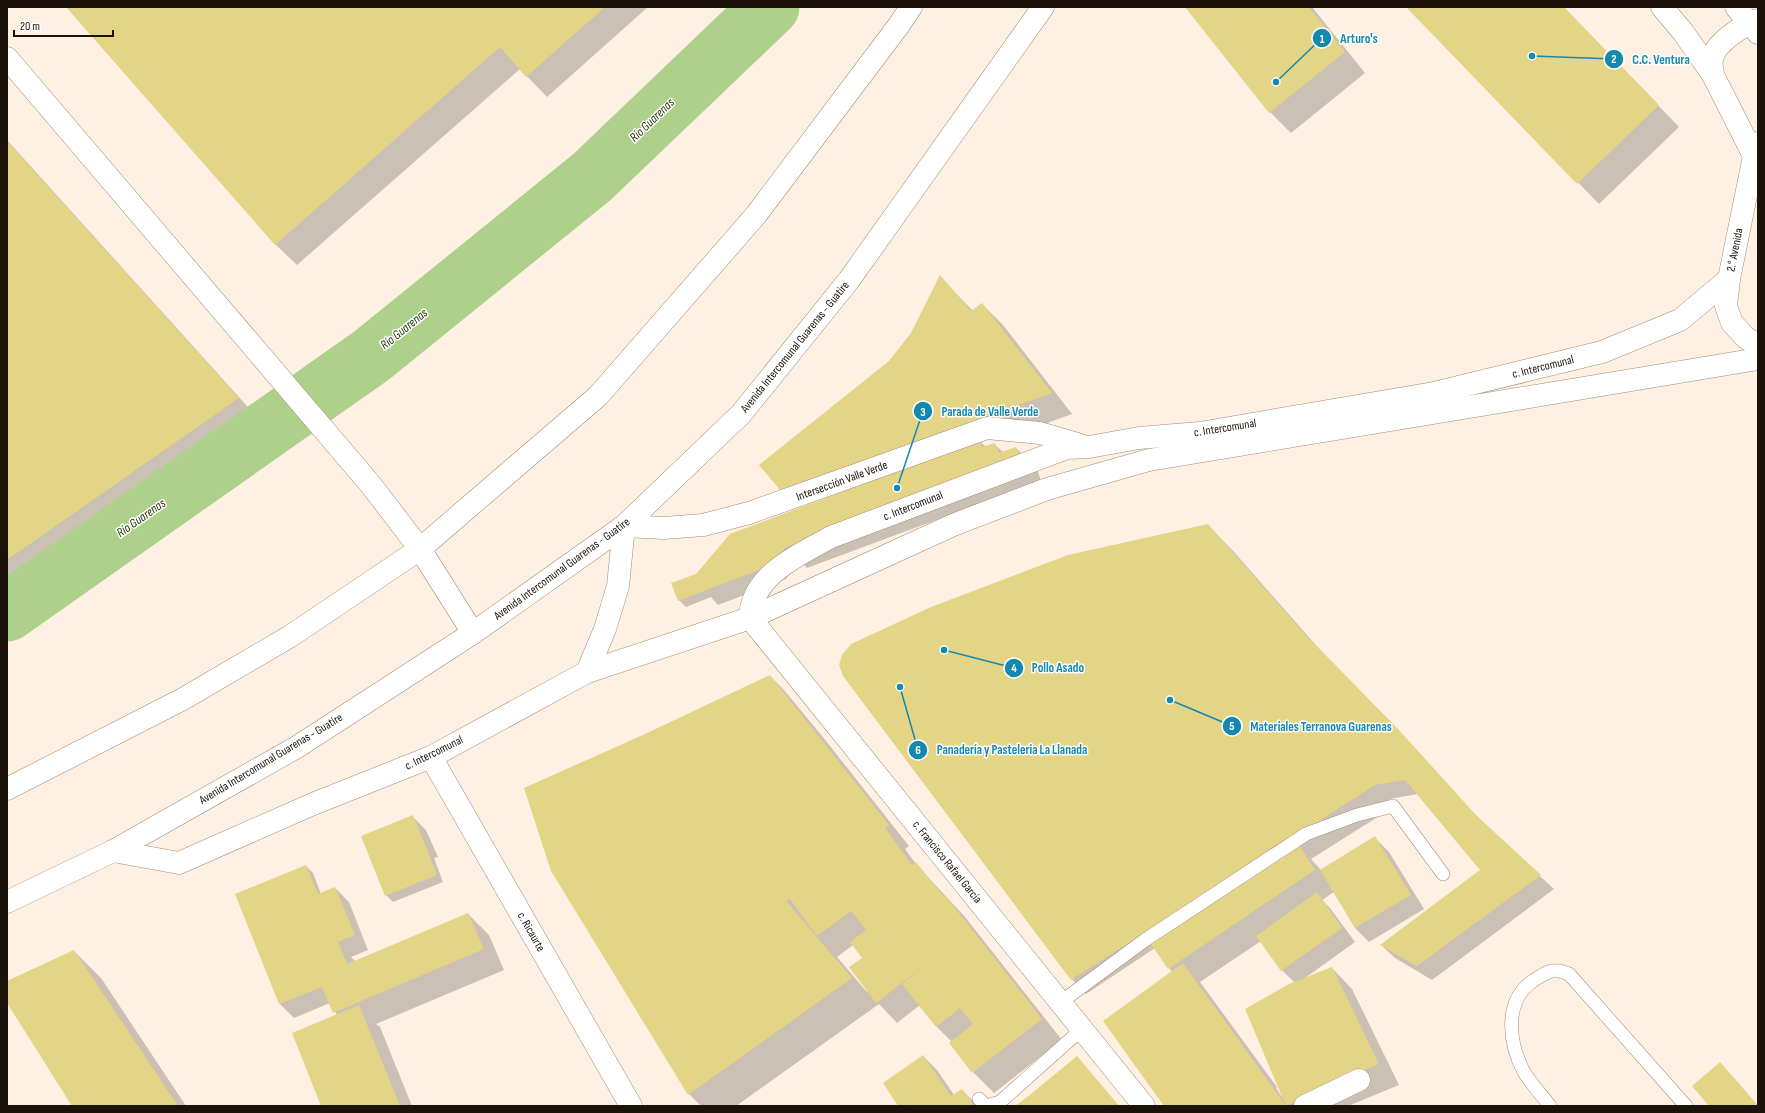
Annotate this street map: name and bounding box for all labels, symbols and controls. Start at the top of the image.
scale bar [14,12,113,38]
text: 20 m [20,19,40,34]
callout: Arturo's [1312,26,1386,51]
text: Arturo's [1339,31,1378,47]
text: 1 [1320,32,1325,47]
callout: C.C. Ventura [1604,47,1697,72]
text: 2 [1611,52,1617,67]
text: C.C. Ventura [1632,52,1690,68]
water label: Río Guarenas [626,94,678,145]
street label: 2.° Avenida [1723,227,1747,273]
street label: Avenida Intercomunal Guarenas - Guatire [737,278,853,416]
water label: Río Guarenas [377,305,431,353]
street label: c. Intercomunal [1511,352,1575,382]
callout: Parada de Valle Verde [913,399,1046,424]
text: Parada de Valle Verde [941,404,1039,420]
text: 3 [920,405,926,420]
street label: c. Intercomunal [1193,416,1257,440]
street label: Intersección Valle Verde [794,457,890,504]
street label: c. Intercomunal [881,488,945,524]
water label: Río Guarenas [113,495,169,541]
street label: Avenida Intercomunal Guarenas - Guatire [490,514,633,624]
callout: Pollo Asado [1004,655,1092,680]
text: Pollo Asado [1032,660,1085,676]
text: 4 [1011,661,1017,676]
street label: Avenida Intercomunal Guarenas - Guatire [196,710,346,808]
callout: Materiales Terranova Guarenas [1222,714,1400,739]
text: 5 [1229,719,1235,734]
text: Materiales Terranova Guarenas [1250,719,1392,735]
street label: c. Intercomunal [402,732,466,774]
callout: Panadería y Pasteleria La Llanada [908,737,1095,762]
text: Panadería y Pasteleria La Llanada [937,742,1087,758]
text: 6 [915,743,921,758]
street label: c. Francisco Rafael García [909,818,985,907]
street label: c. Ricaurte [514,910,548,955]

